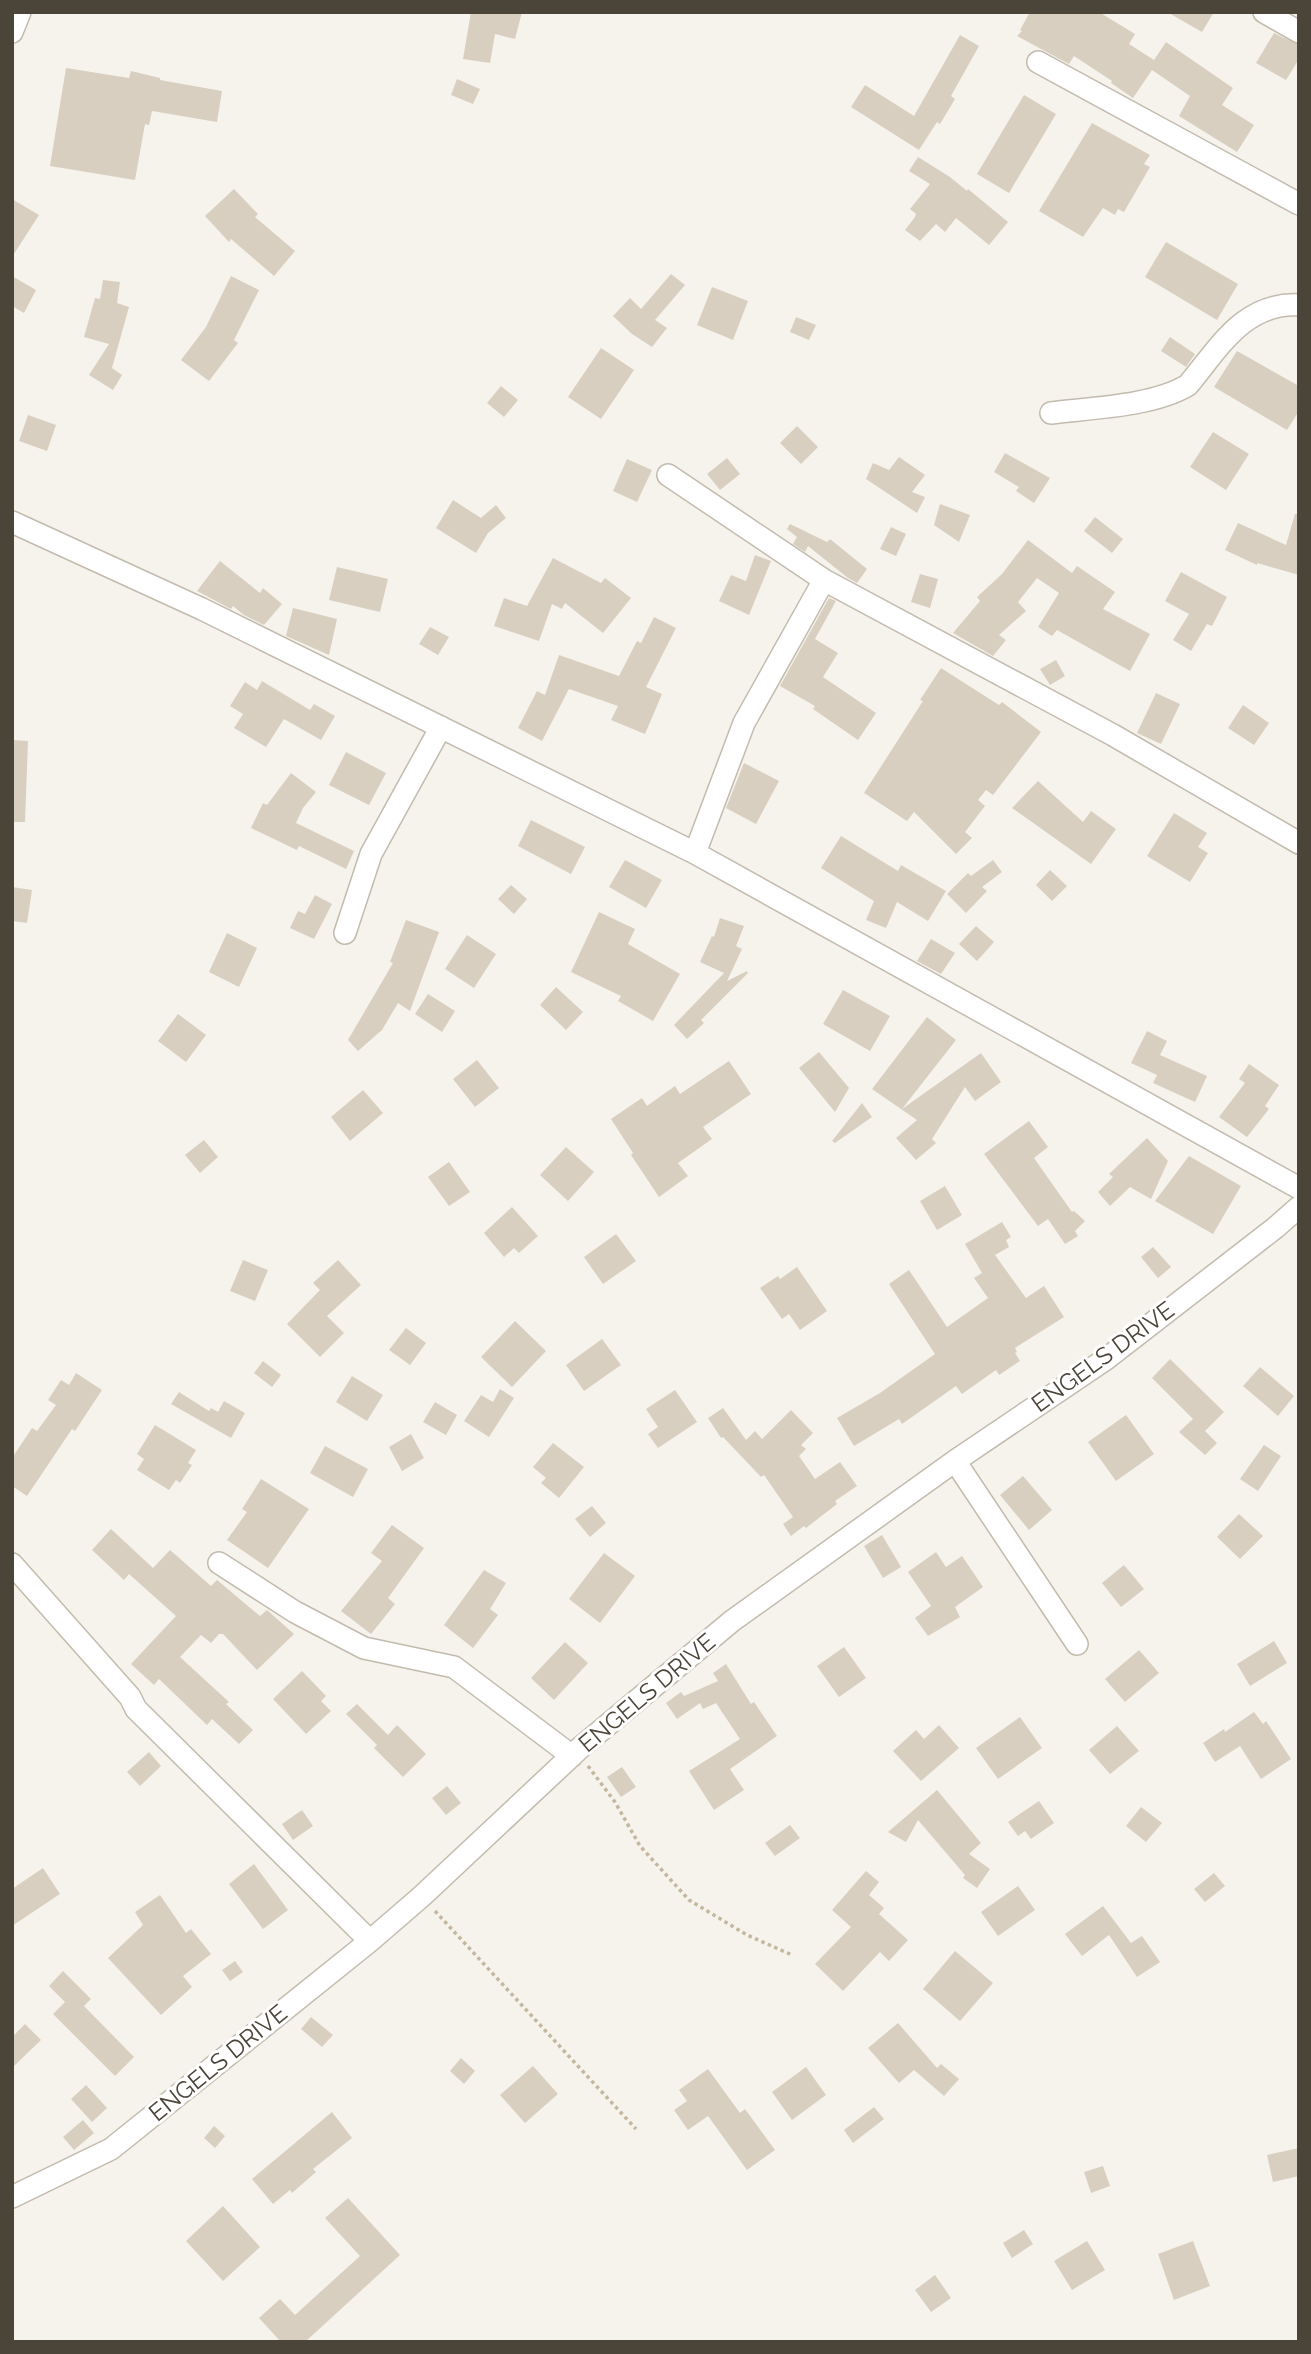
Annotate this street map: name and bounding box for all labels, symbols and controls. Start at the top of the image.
street label: ENGELS DRIVE [1026,1295,1180,1418]
street label: ENGELS DRIVE [573,1627,721,1758]
street label: ENGELS DRIVE [143,1998,293,2127]

